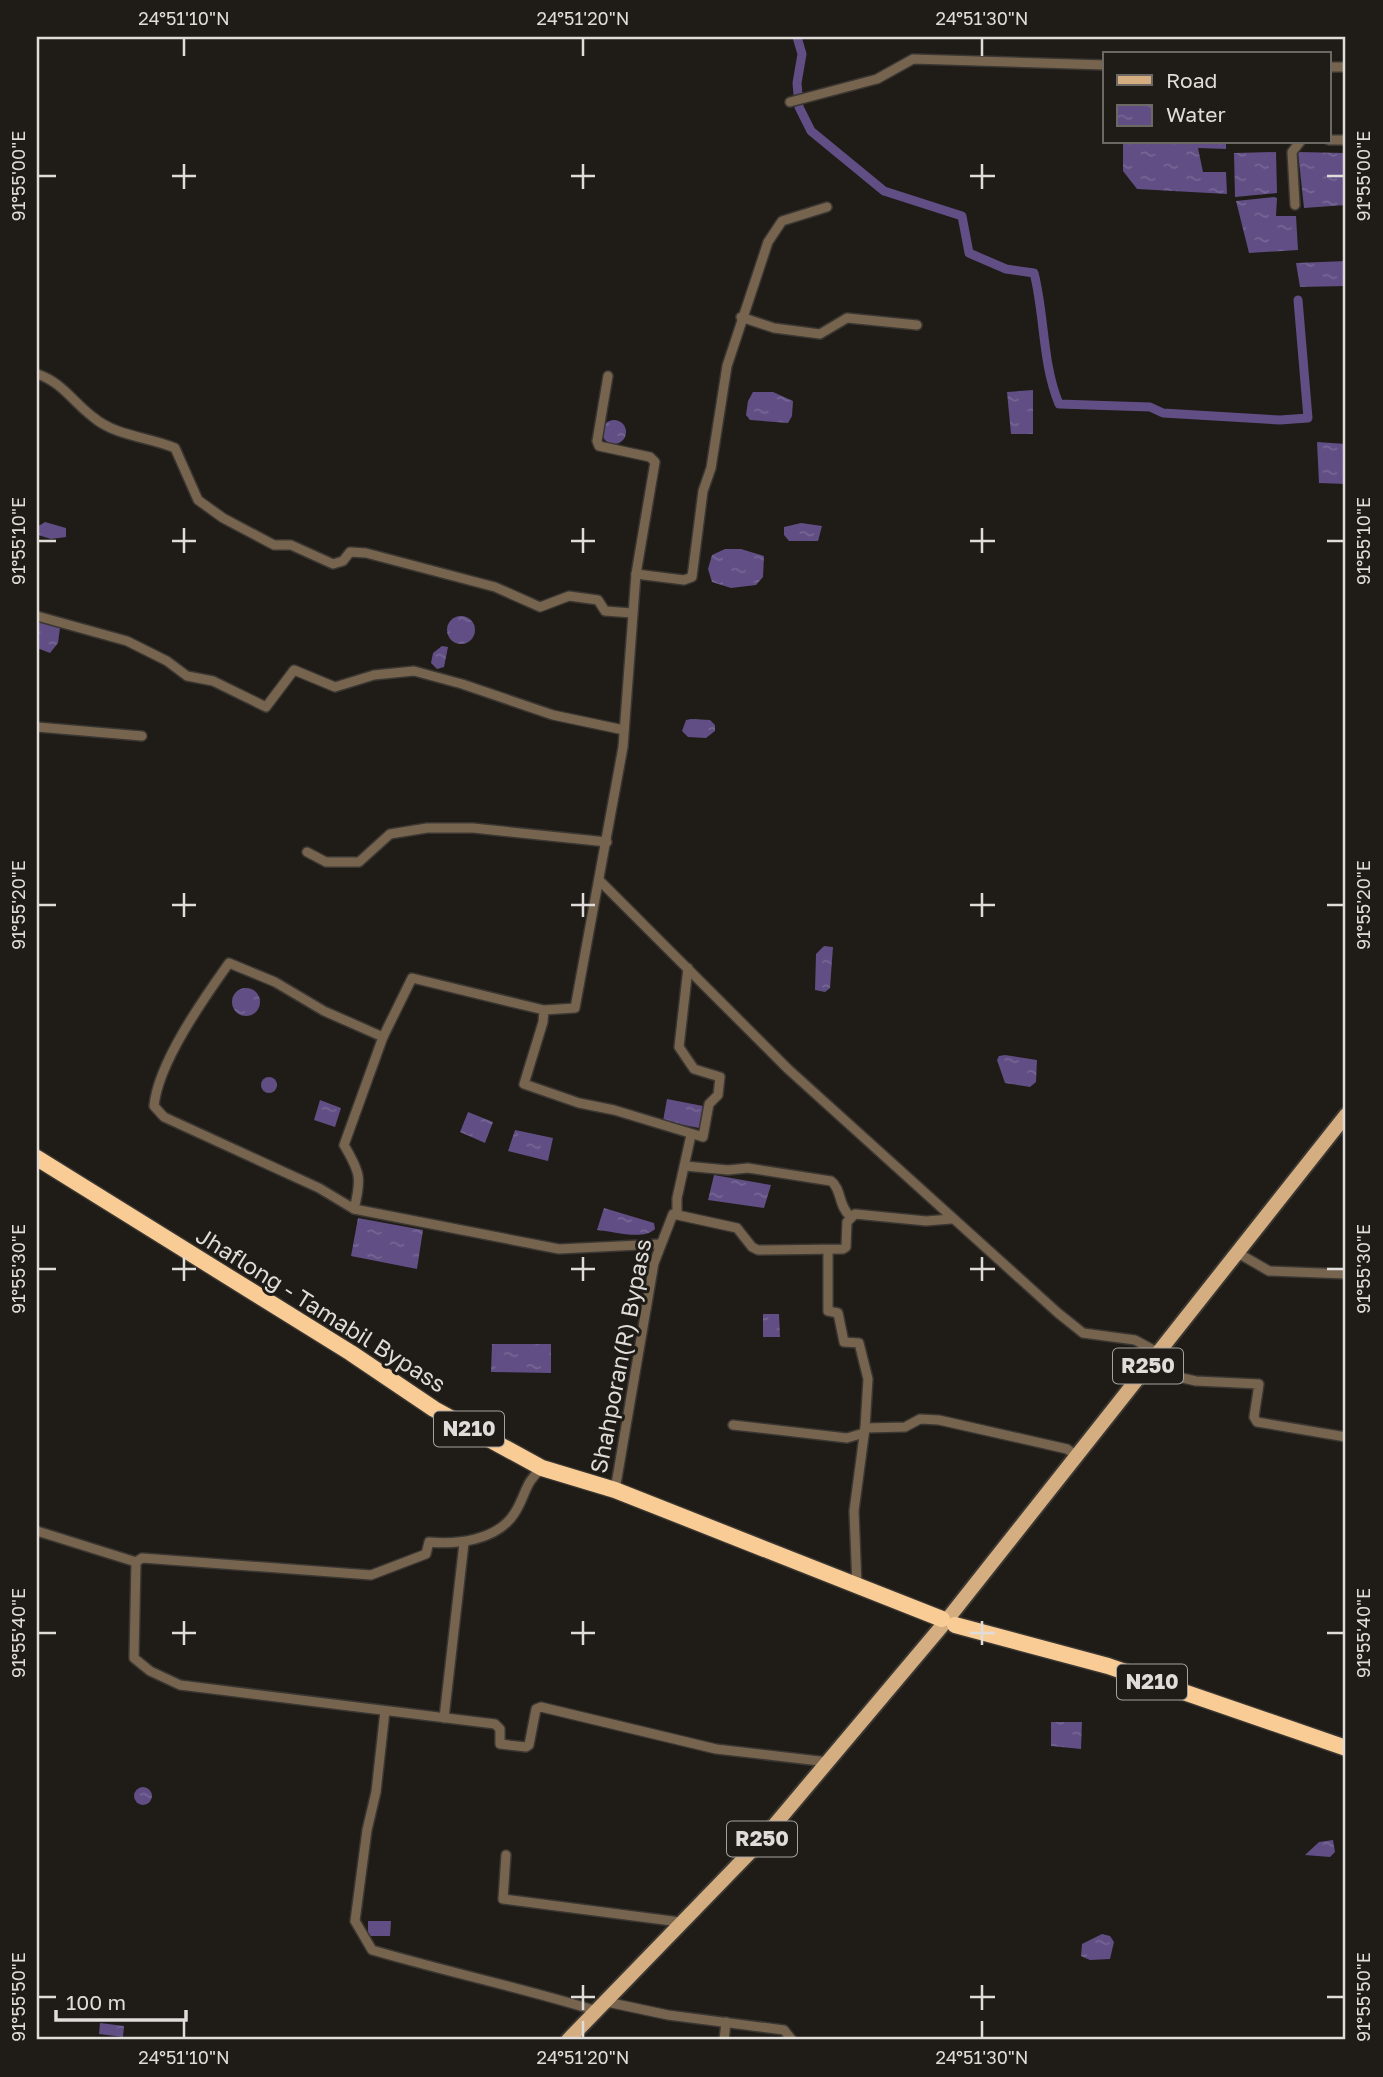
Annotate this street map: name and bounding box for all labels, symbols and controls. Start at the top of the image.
text: 24°51'10"N [138,7,230,29]
text: 24°51'20"N [537,7,629,29]
text: 24°51'30"N [935,7,1029,29]
legend [1103,52,1330,144]
text: Road [1166,67,1217,93]
text: Water [1166,101,1226,127]
text: 91°55'00"E [7,131,29,221]
text: 91°55'00"E [1352,131,1374,221]
text: 91°55'10"E [7,497,29,585]
text: 91°55'10"E [1352,497,1374,585]
text: 91°55'20"E [7,860,29,950]
text: 91°55'20"E [1352,860,1374,950]
street label: Jhaflong - Tamabil Bypass [191,1221,452,1398]
text: 91°55'30"E [7,1224,29,1314]
text: 91°55'30"E [1352,1224,1374,1314]
street label: Shahporan(R) Bypass [584,1236,656,1475]
road number: R250 [1113,1348,1183,1384]
road number: N210 [434,1412,504,1446]
text: 91°55'40"E [7,1588,29,1678]
text: 91°55'40"E [1352,1588,1374,1678]
road number: N210 [1117,1664,1187,1700]
road number: R250 [727,1822,797,1856]
text: 91°55'50"E [7,1952,29,2042]
text: 91°55'50"E [1352,1952,1374,2042]
scale bar [56,1979,186,2023]
text: 100 m [66,1989,126,2015]
text: 24°51'10"N [138,2046,230,2068]
text: 24°51'20"N [537,2046,629,2068]
text: 24°51'30"N [935,2046,1029,2068]

